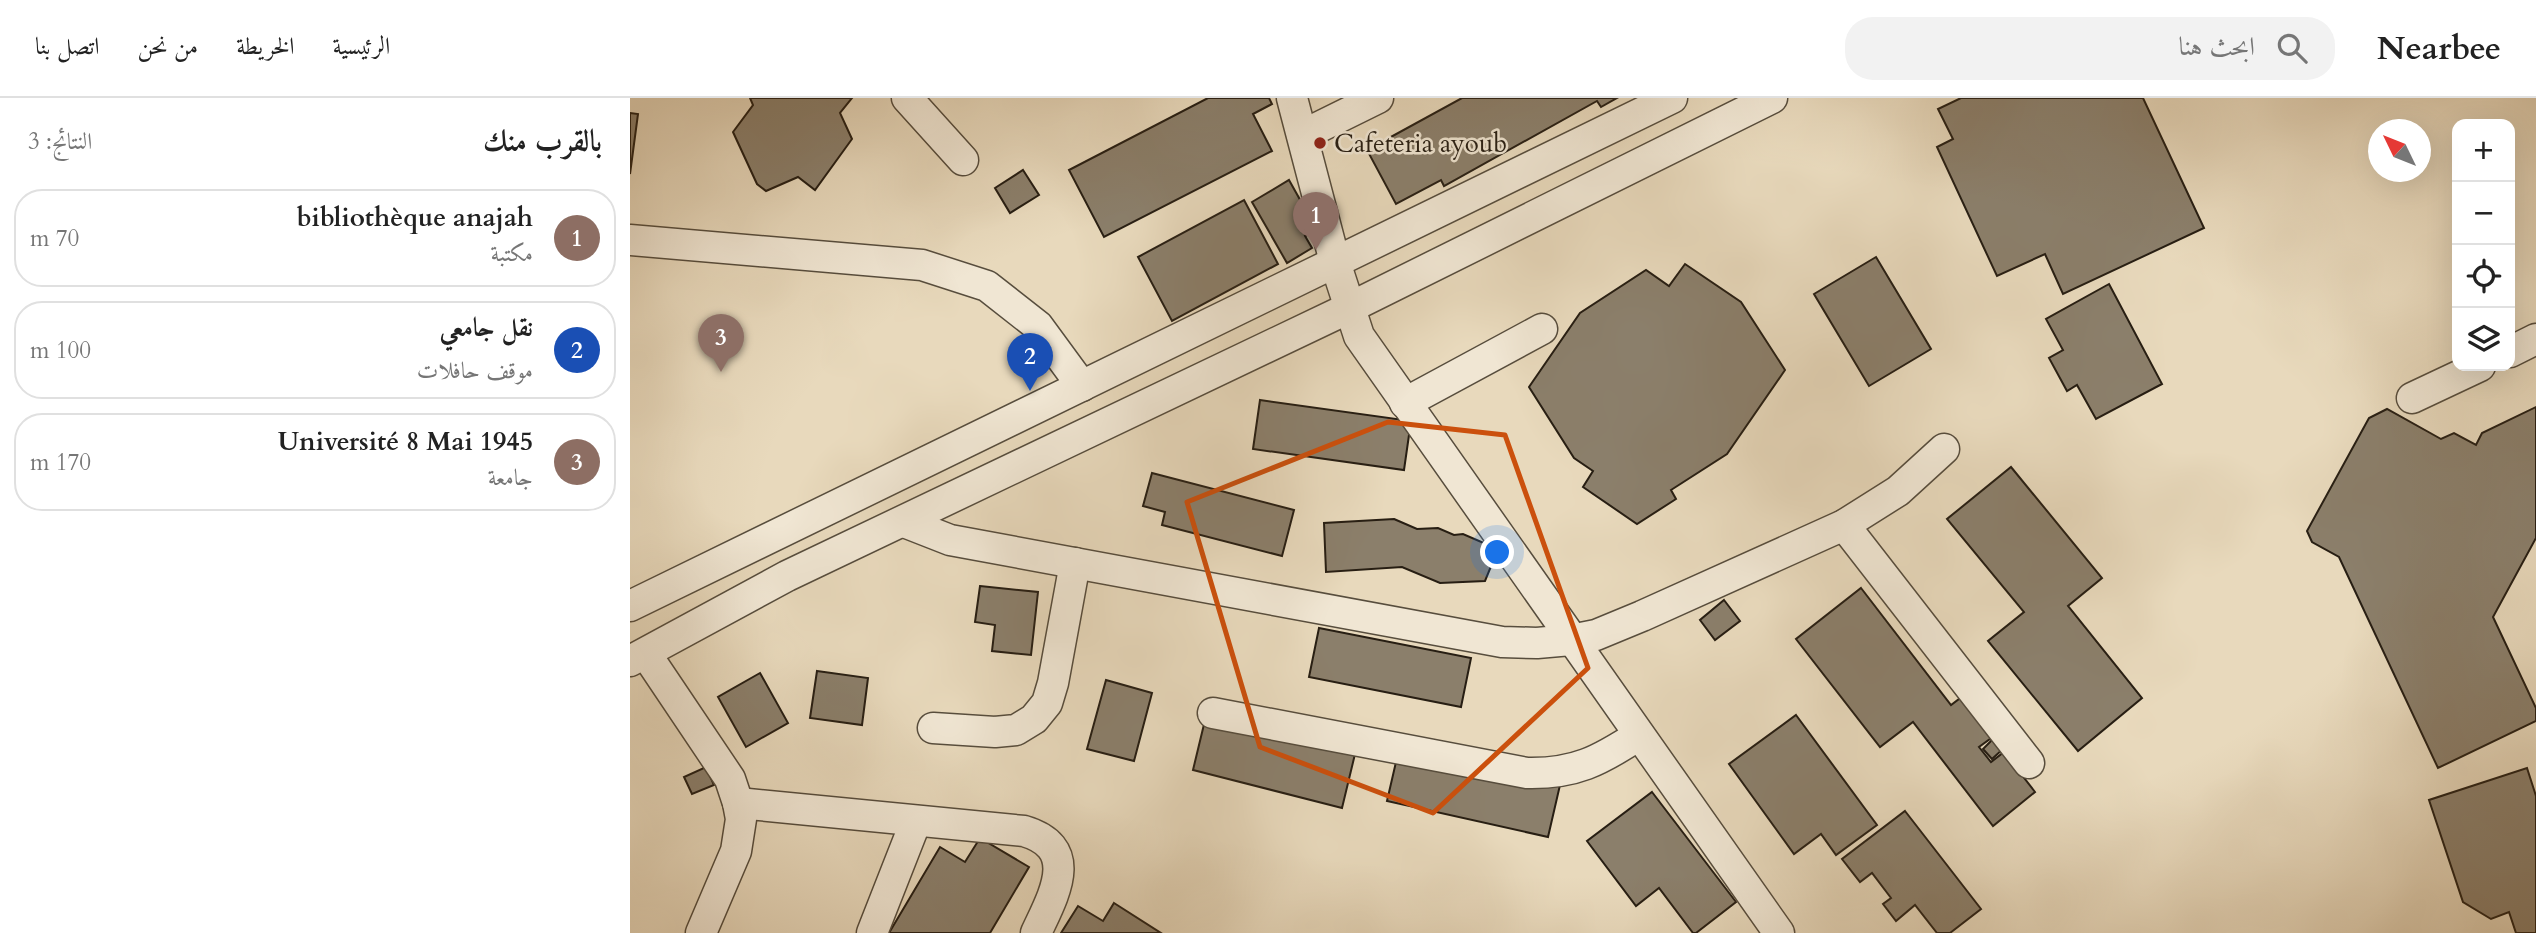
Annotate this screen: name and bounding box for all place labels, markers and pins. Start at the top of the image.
place label: Cafeteria ayoub [1334,126,1507,161]
marker: Cafeteria ayoub [1312,135,1328,151]
pin: 1 [1293,192,1339,250]
pin: 3 [698,314,744,372]
pin: 2 [1007,333,1053,391]

